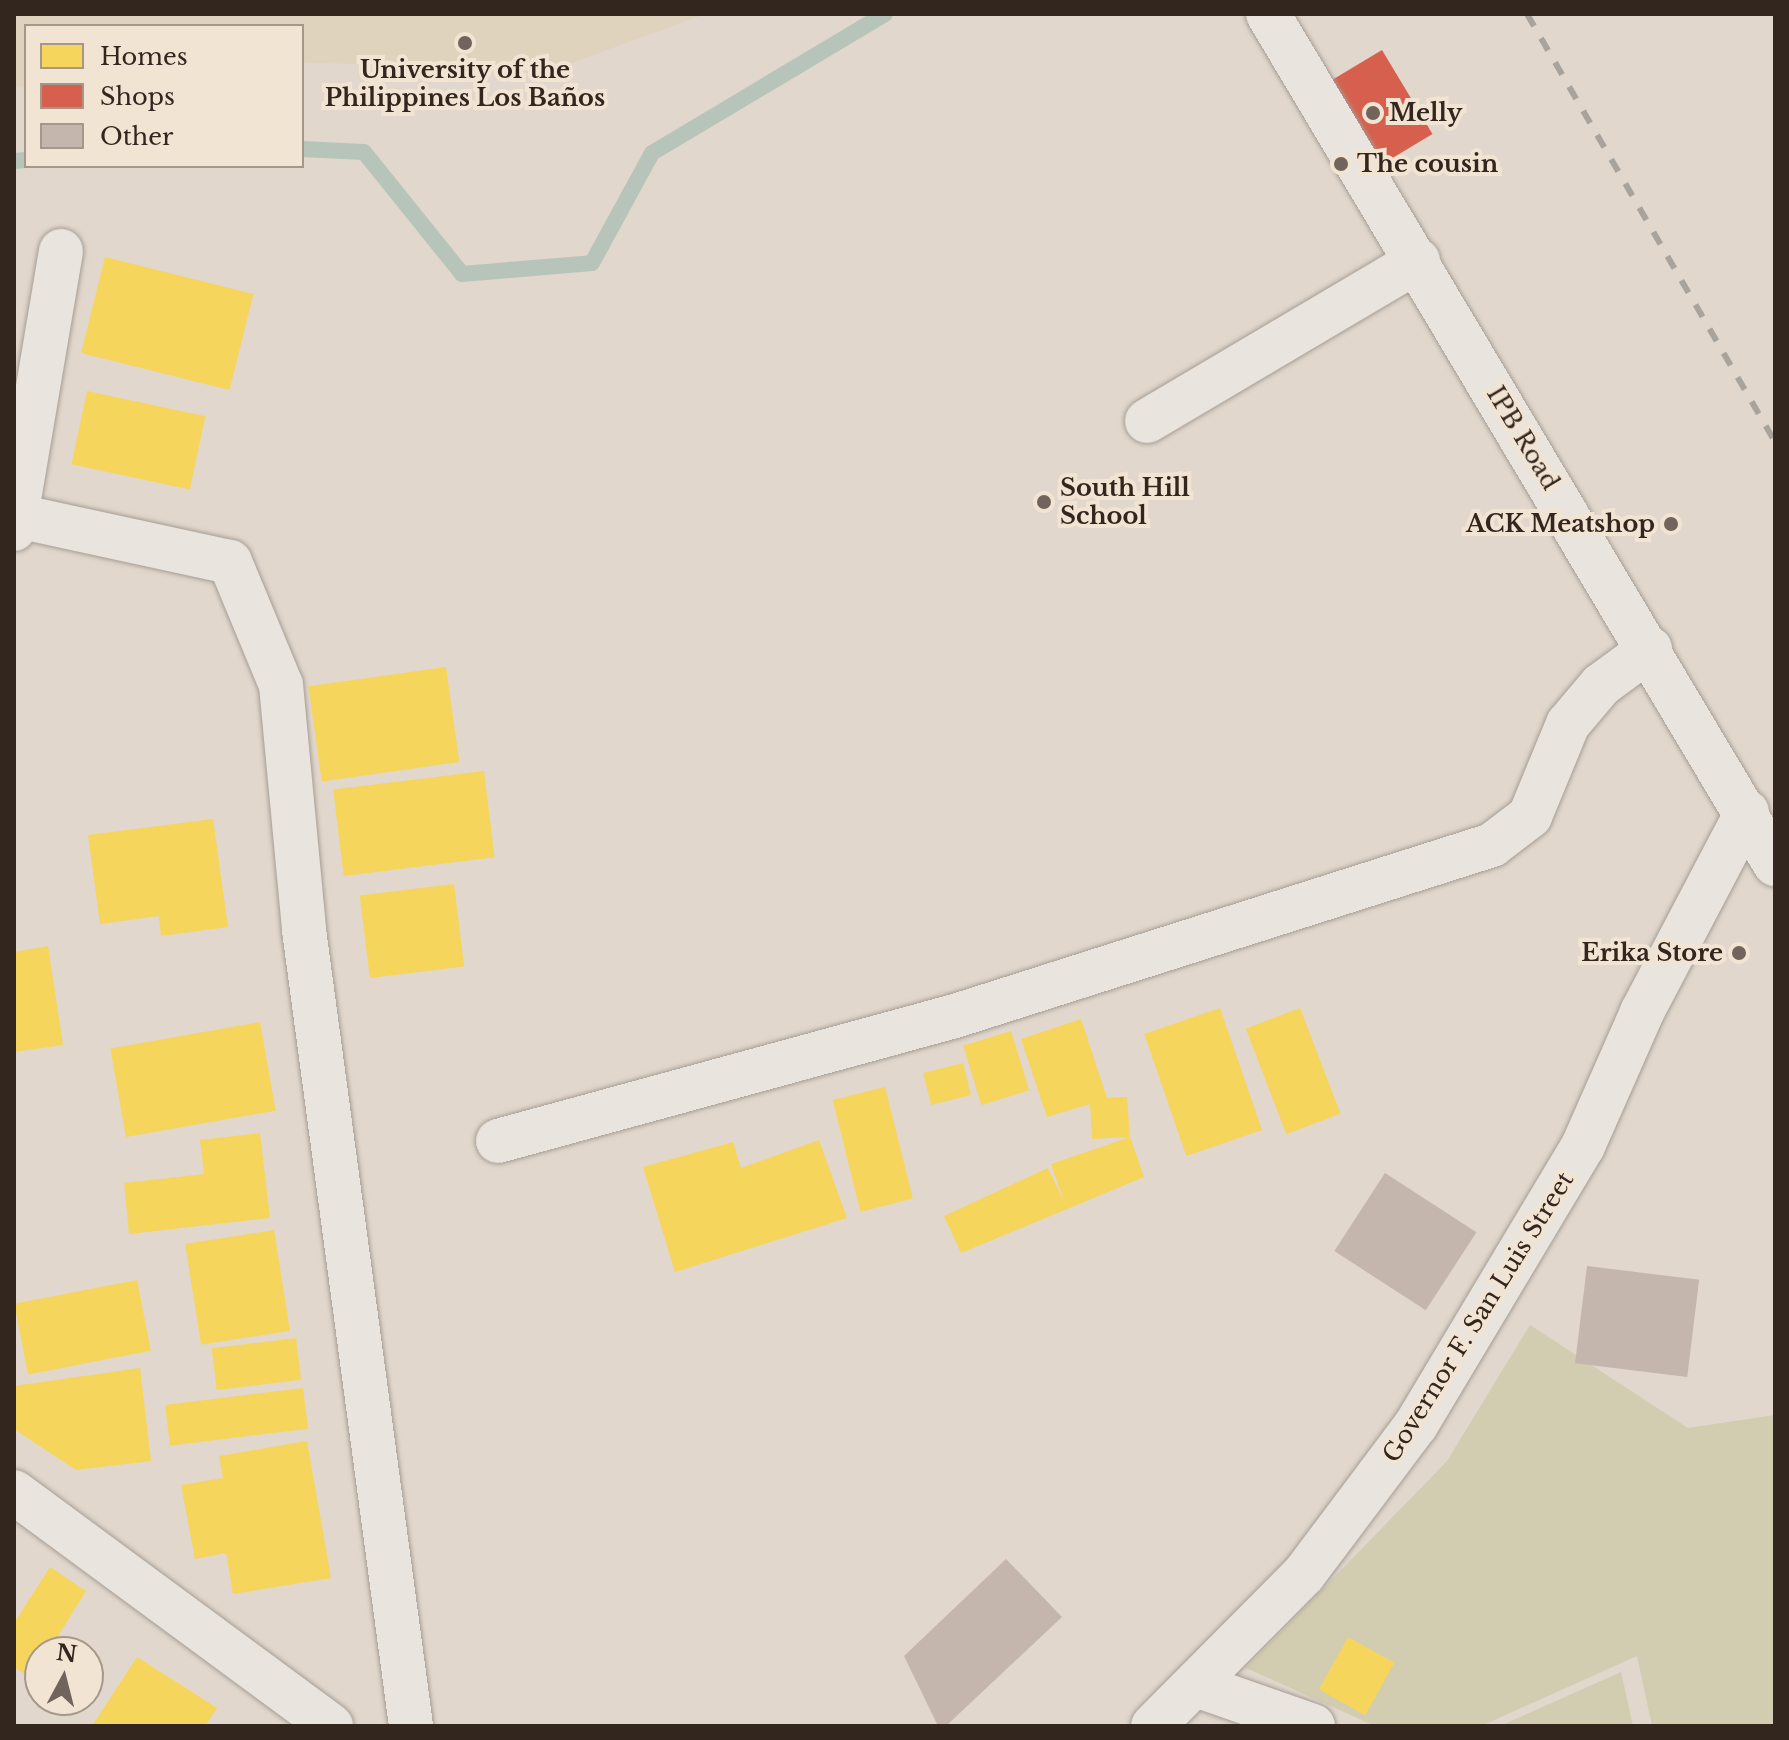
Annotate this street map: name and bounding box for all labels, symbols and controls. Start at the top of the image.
legend [24,24,304,168]
marker: University of the Philippines Los Baños [456,34,474,52]
text: Homes [100,42,188,71]
place label: University of the Philippines Los Baños [325,56,605,112]
text: Shops [100,82,175,111]
place label: Melly [1389,99,1462,127]
marker: Melly [1364,104,1382,122]
text: Other [100,122,174,151]
place label: The cousin [1357,150,1498,178]
marker: The cousin [1332,155,1350,173]
street label: IPB Road [1481,381,1565,495]
place label: South Hill School [1060,474,1190,530]
marker: South Hill School [1035,493,1053,511]
place label: ACK Meatshop [1465,510,1655,538]
marker: ACK Meatshop [1662,515,1680,533]
place label: Erika Store [1581,939,1723,967]
marker: Erika Store [1730,944,1748,962]
street label: Governor F. San Luis Street [1376,1166,1580,1468]
north arrow [24,1636,104,1716]
text: N [55,1639,79,1668]

